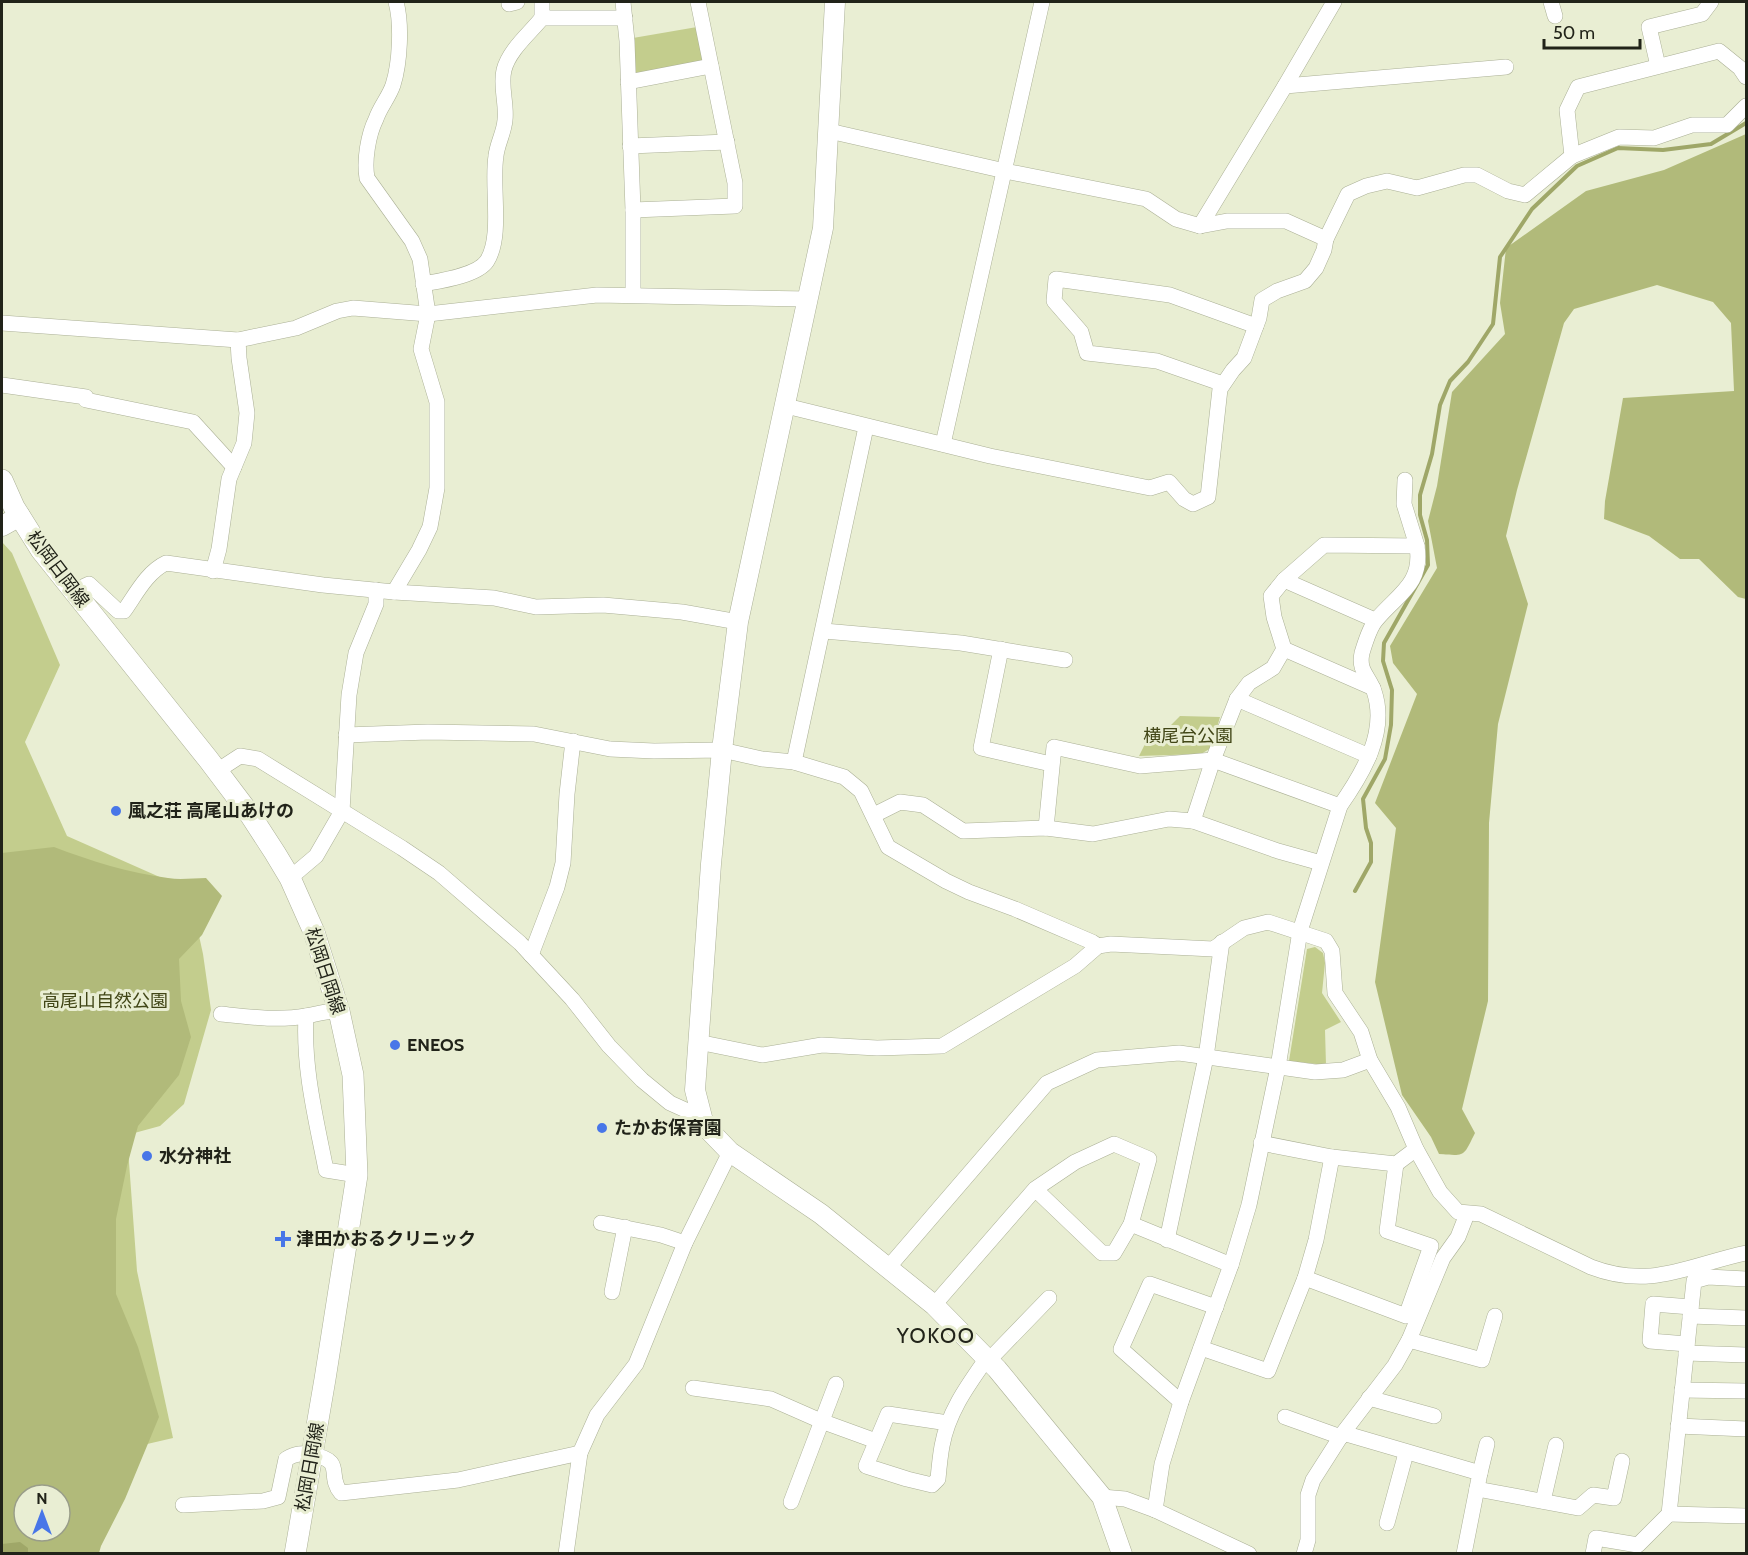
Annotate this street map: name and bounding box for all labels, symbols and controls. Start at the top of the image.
scale bar [1544,12,1640,50]
text: 50 m [1553,22,1595,44]
street label: 松岡日岡線 [22,526,94,612]
park label: 横尾台公園 [1143,725,1233,747]
place label: 風之荘 高尾山あけの [128,800,294,822]
marker: 風之荘 高尾山あけの [109,804,123,818]
street label: 松岡日岡線 [301,925,349,1017]
park label: 高尾山自然公園 [42,990,168,1012]
place label: ENEOS [407,1034,464,1056]
marker: ENEOS [388,1038,402,1052]
place label: たかお保育園 [614,1117,722,1139]
marker: たかお保育園 [595,1121,609,1135]
place label: 水分神社 [159,1145,231,1167]
marker: 水分神社 [140,1149,154,1163]
place label: 津田かおるクリニック [296,1228,476,1250]
marker: 津田かおるクリニック [274,1230,292,1248]
district label: YOKOO [896,1323,975,1348]
street label: 松岡日岡線 [291,1421,329,1513]
north arrow [12,1483,72,1543]
text: N [36,1489,48,1508]

